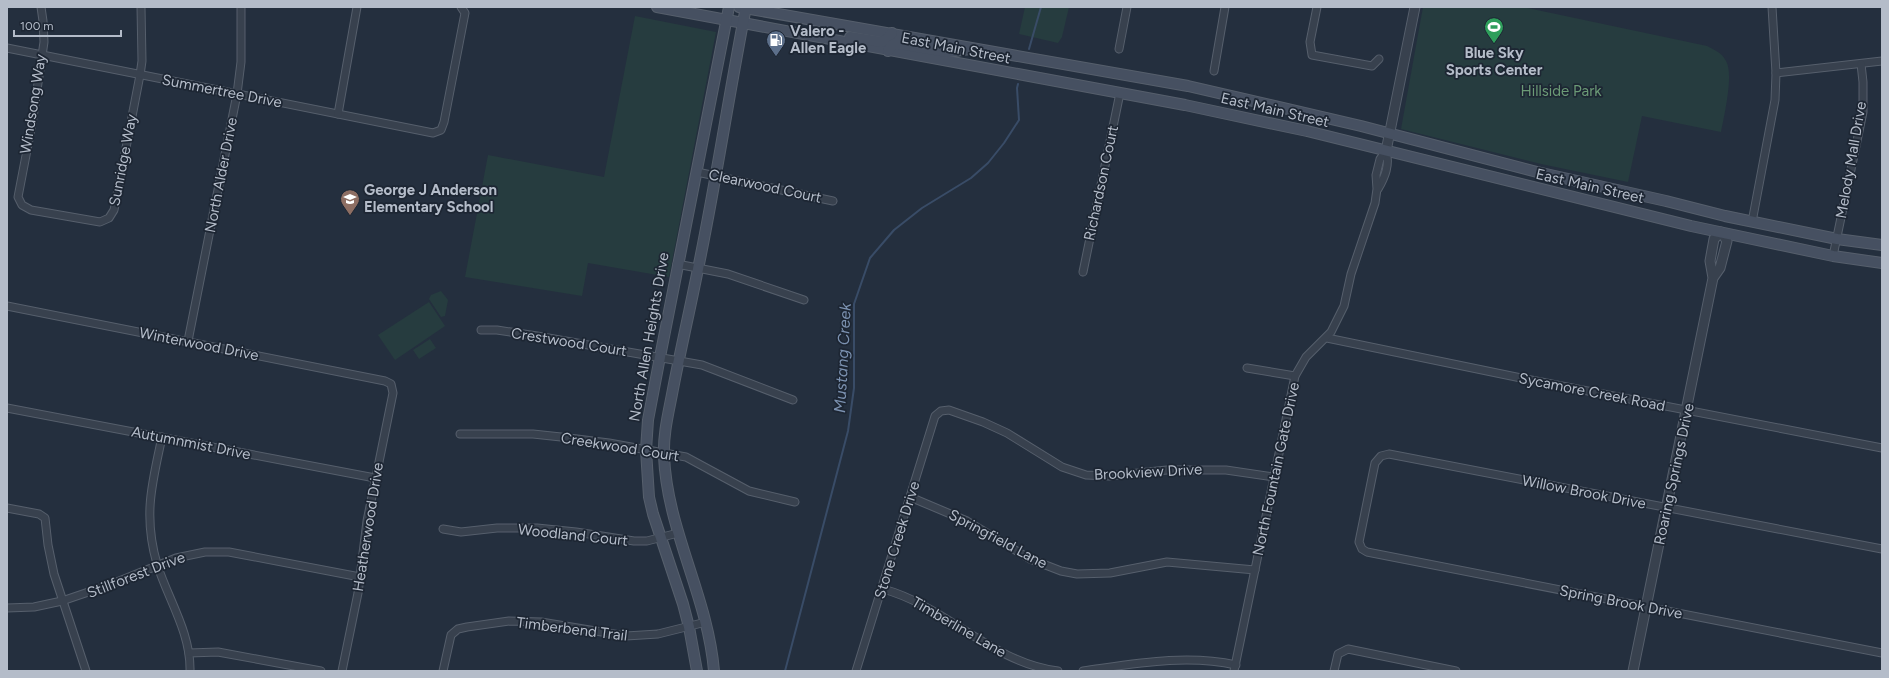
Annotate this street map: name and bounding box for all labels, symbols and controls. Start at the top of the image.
scale bar [14,12,121,38]
sports icon: Blue Sky Sports Center [1483,16,1505,44]
text: 100 m [20,19,54,33]
place label: Valero - Allen Eagle [790,22,867,57]
fuel station icon: Valero - Allen Eagle [765,29,787,57]
street label: East Main Street [900,29,1012,67]
place label: Blue Sky Sports Center [1446,44,1543,79]
street label: Windsong Way [16,53,50,155]
street label: Summertree Drive [160,71,284,111]
park label: Hillside Park [1520,82,1602,100]
street label: East Main Street [1219,89,1331,131]
street label: Melody Mall Drive [1832,100,1870,220]
street label: Sunridge Way [105,112,141,207]
street label: North Alder Drive [201,116,241,234]
street label: Richardson Court [1080,123,1122,242]
street label: Clearwood Court [707,165,823,207]
street label: East Main Street [1534,165,1646,207]
place label: George J Anderson Elementary School [364,181,497,216]
school or university icon: George J Anderson Elementary School [339,188,361,216]
street label: North Allen Heights Drive [625,251,673,423]
water label: Mustang Creek [830,301,855,413]
street label: Winterwood Drive [138,324,260,364]
street label: Crestwood Court [510,324,628,360]
street label: Sycamore Creek Road [1517,369,1667,415]
street label: North Fountain Gate Drive [1249,381,1303,557]
street label: Roaring Springs Drive [1650,402,1698,546]
street label: Autumnmist Drive [130,423,252,463]
street label: Creekwood Court [560,429,681,465]
street label: Brookview Drive [1093,460,1203,484]
street label: Heatherwood Drive [349,461,387,593]
street label: Willow Brook Drive [1521,471,1647,513]
street label: Stone Creek Drive [871,479,923,601]
street label: Springfield Lane [946,506,1050,572]
street label: Woodland Court [517,520,629,550]
street label: Stillforest Drive [84,548,188,602]
street label: Spring Brook Drive [1558,581,1684,623]
street label: Timberline Lane [909,593,1009,661]
street label: Timberbend Trail [516,613,628,645]

